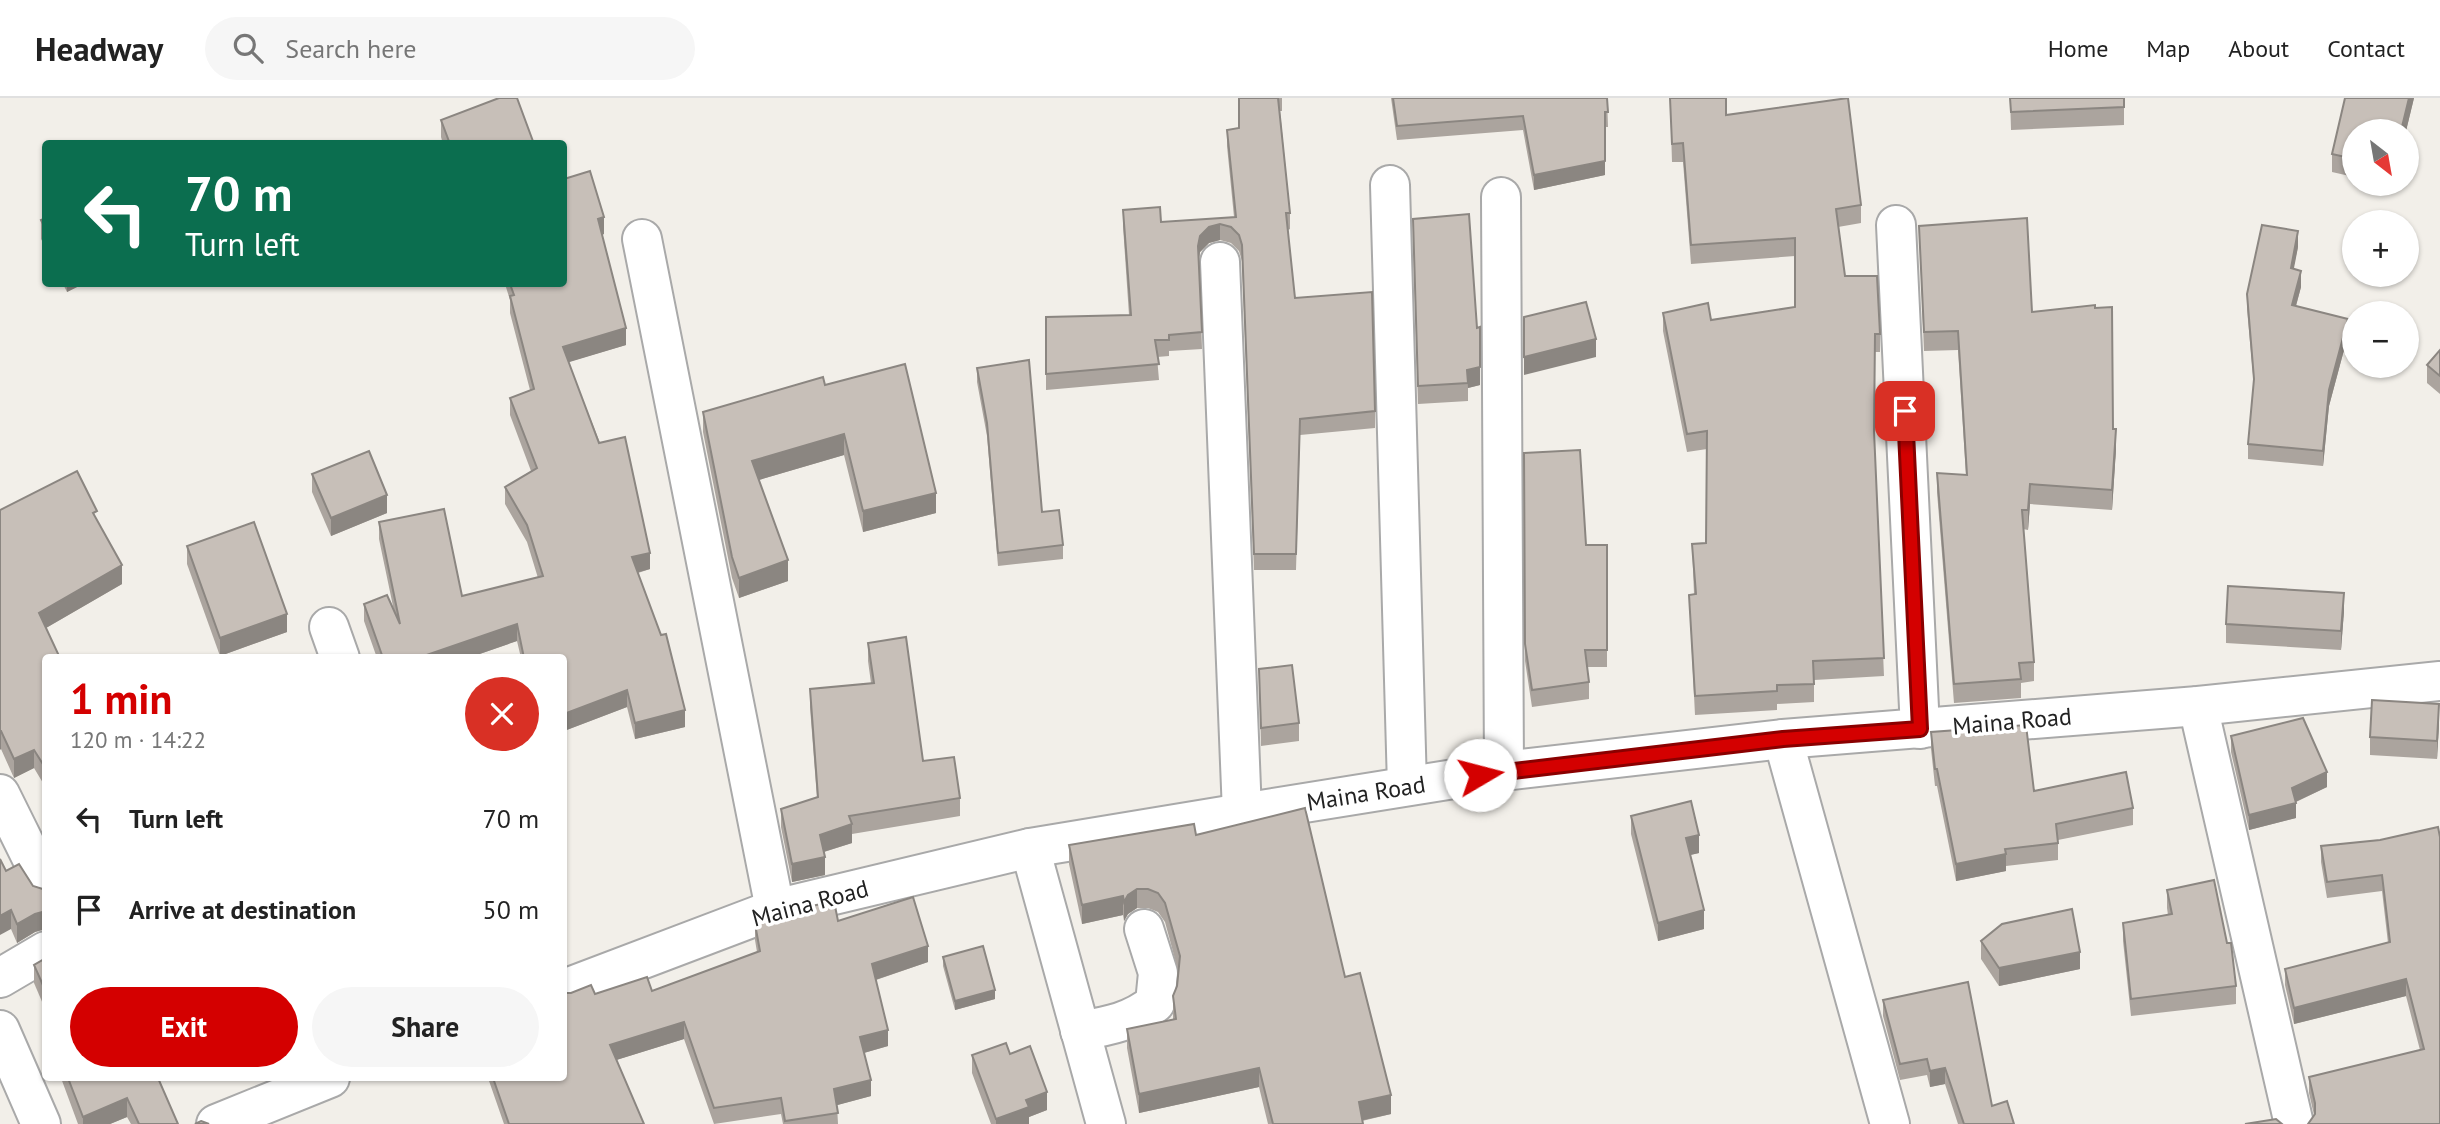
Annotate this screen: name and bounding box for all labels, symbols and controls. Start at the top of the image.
search box [205,17,695,80]
text: Headway [35,27,163,70]
icon: search [229,29,267,67]
text: Search here [285,32,416,65]
text: Home [2048,33,2108,64]
text: Map [2146,33,2190,64]
text: About [2228,33,2289,64]
text: Contact [2327,33,2405,64]
north arrow [2342,119,2418,196]
map controls [2342,119,2419,378]
text: 70 m [185,161,292,225]
icon: left [70,168,161,259]
button: + [2342,210,2419,287]
text: Turn left [185,223,300,265]
button: − [2342,301,2419,378]
pin [1875,381,1935,441]
icon: arrive [1886,392,1924,430]
text: 1 min [70,671,172,726]
button: close [465,677,539,751]
street label: Maina Road [1951,700,2073,742]
text: 120 m · 14:22 [70,725,206,754]
position arrow [1443,738,1517,812]
street label: Maina Road [1305,768,1427,818]
icon: left [70,800,108,838]
text: Turn left [129,802,223,835]
text: 70 m [483,802,539,835]
street label: Maina Road [748,873,872,933]
icon: arrive [70,891,108,929]
text: Arrive at destination [129,893,356,926]
text: 50 m [483,893,539,926]
button: Exit [70,987,298,1067]
button: Share [312,987,539,1067]

